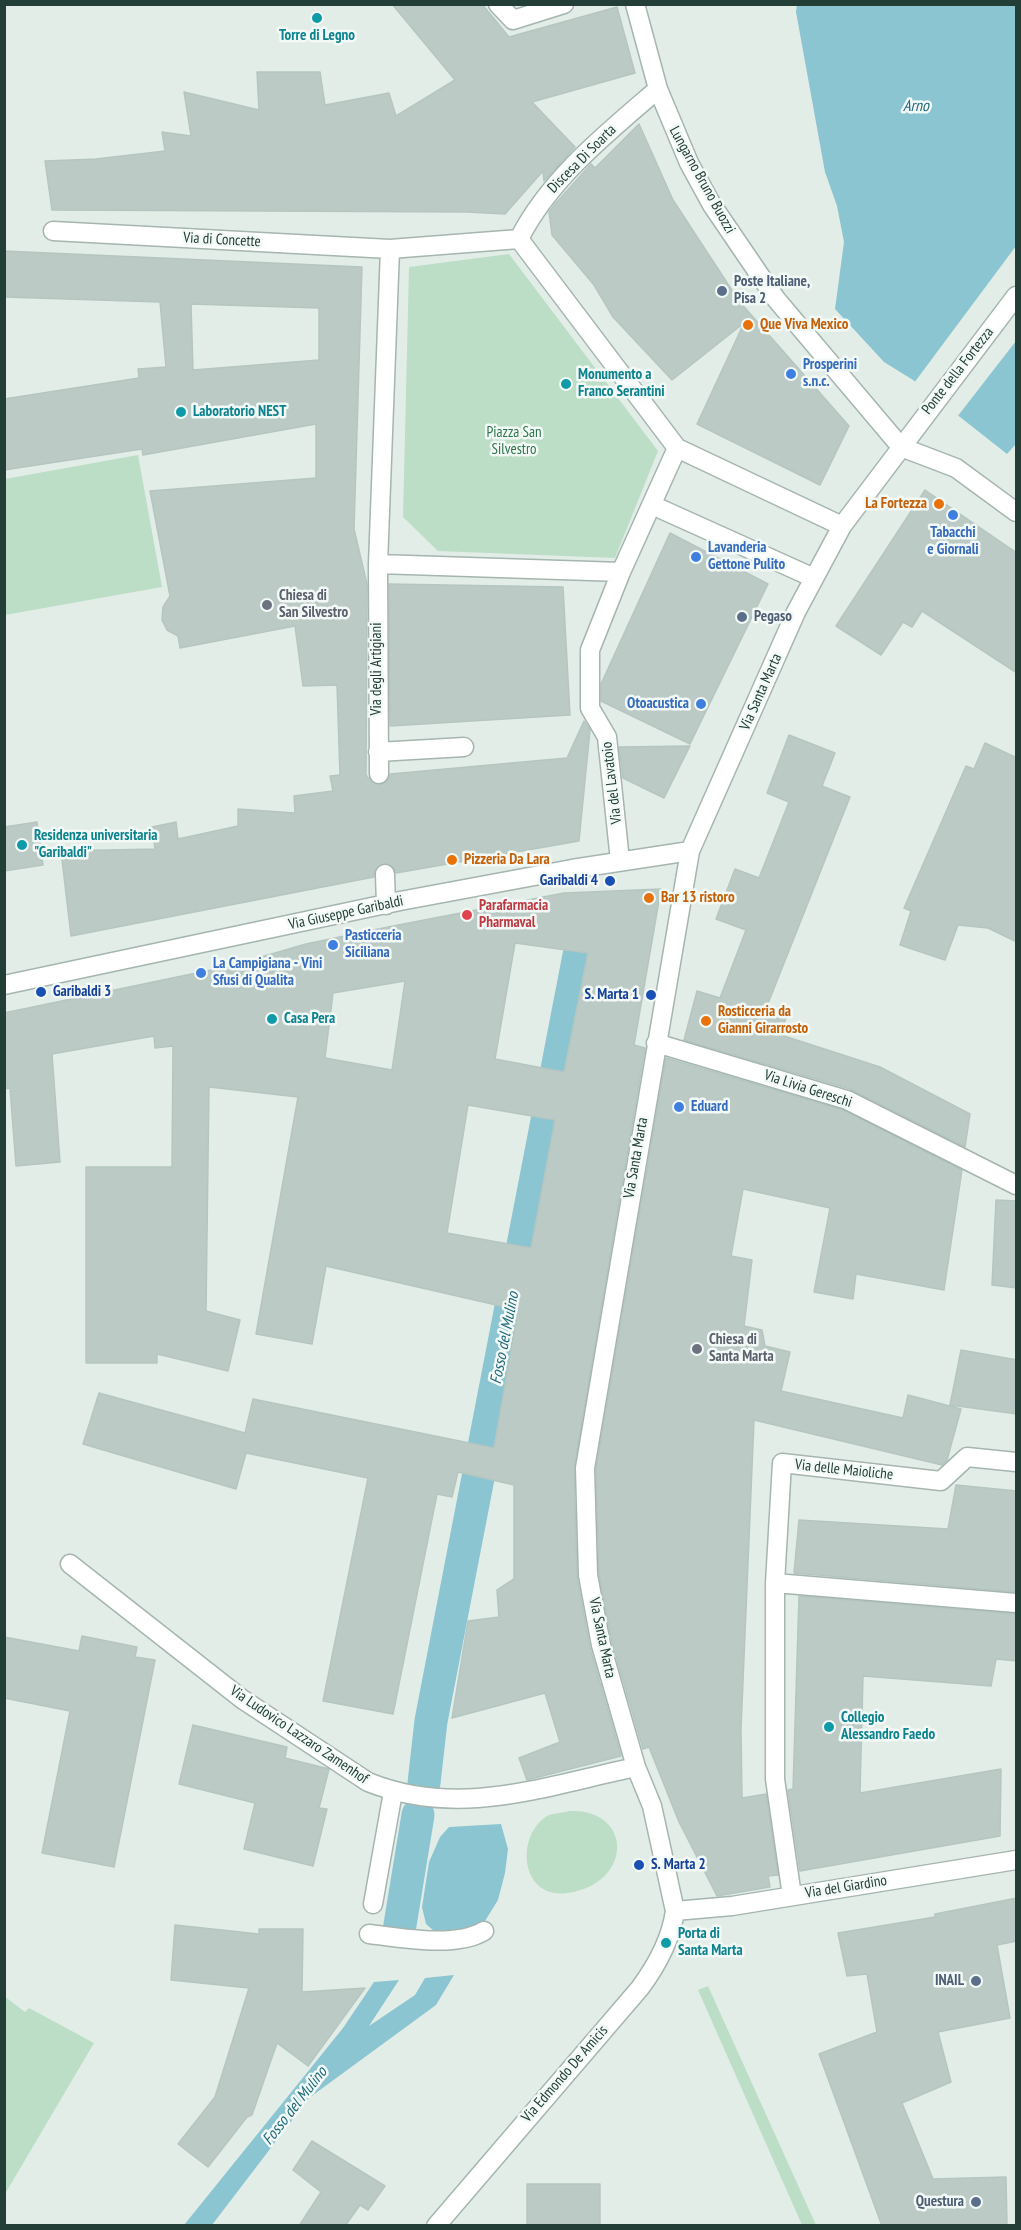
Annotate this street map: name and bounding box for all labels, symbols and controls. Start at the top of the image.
marker: Torre di Legno [310,11,324,25]
place label: Torre di Legno [279,27,355,45]
water label: Arno [903,96,929,116]
street label: Discesa Di Soarta [544,121,620,197]
street label: Lungarno Bruno Buozzi [665,123,739,237]
street label: Via di Concette [183,229,261,251]
place label: Poste Italiane, Pisa 2 [734,273,810,308]
marker: Poste Italiane, Pisa 2 [715,284,729,298]
place label: Que Viva Mexico [760,316,848,334]
marker: Que Viva Mexico [741,318,755,332]
street label: Ponte della Fortezza [918,324,998,418]
place label: Prosperini s.n.c. [803,356,857,391]
place label: Monumento a Franco Serantini [578,366,665,401]
marker: Prosperini s.n.c. [784,367,798,381]
marker: Monumento a Franco Serantini [559,377,573,391]
place label: Laboratorio NEST [193,403,286,421]
marker: Laboratorio NEST [174,405,188,419]
park label: Piazza San Silvestro [486,424,542,459]
place label: La Fortezza [865,495,927,513]
marker: La Fortezza [932,497,946,511]
marker: Tabacchi e Giornali [946,508,960,522]
place label: Tabacchi e Giornali [927,524,979,559]
place label: Lavanderia Gettone Pulito [708,539,785,574]
marker: Lavanderia Gettone Pulito [689,550,703,564]
place label: Chiesa di San Silvestro [279,587,348,622]
marker: Chiesa di San Silvestro [260,598,274,612]
place label: Pegaso [754,608,792,626]
marker: Pegaso [735,610,749,624]
street label: Via degli Artigiani [368,623,386,715]
street label: Via Santa Marta [736,651,786,733]
place label: Otoacustica [627,695,689,713]
marker: Otoacustica [694,697,708,711]
street label: Via del Lavatoio [598,741,626,825]
place label: Residenza universitaria "Garibaldi" [34,827,157,862]
marker: Residenza universitaria "Garibaldi" [15,838,29,852]
place label: Pizzeria Da Lara [464,851,550,869]
marker: Pizzeria Da Lara [445,853,459,867]
place label: Garibaldi 4 [540,872,598,890]
marker: Garibaldi 4 [603,874,617,888]
place label: Bar 13 ristoro [661,889,735,907]
marker: Bar 13 ristoro [642,891,656,905]
street label: Via Giuseppe Garibaldi [287,892,405,934]
place label: Parafarmacia Pharmaval [479,897,548,932]
marker: Parafarmacia Pharmaval [460,908,474,922]
place label: Pasticceria Siciliana [345,927,401,962]
marker: Pasticceria Siciliana [326,938,340,952]
place label: La Campigiana - Vini Sfusi di Qualita [213,955,322,990]
marker: La Campigiana - Vini Sfusi di Qualita [194,966,208,980]
place label: Garibaldi 3 [53,983,111,1001]
marker: Garibaldi 3 [34,985,48,999]
place label: S. Marta 1 [584,986,639,1004]
marker: S. Marta 1 [644,988,658,1002]
place label: Rosticceria da Gianni Girarrosto [718,1003,808,1038]
place label: Casa Pera [284,1010,335,1028]
marker: Casa Pera [265,1012,279,1026]
marker: Rosticceria da Gianni Girarrosto [699,1014,713,1028]
street label: Via Livia Gereschi [762,1066,854,1112]
place label: Eduard [691,1098,728,1116]
marker: Eduard [672,1100,686,1114]
street label: Via Santa Marta [620,1116,652,1200]
water label: Fosso del Mulino [487,1290,523,1386]
place label: Chiesa di Santa Marta [709,1331,774,1366]
marker: Chiesa di Santa Marta [690,1342,704,1356]
street label: Via delle Maioliche [794,1456,894,1484]
street label: Via Santa Marta [585,1596,619,1680]
street label: Via Ludovico Lazzaro Zamenhof [226,1682,372,1788]
place label: Collegio Alessandro Faedo [841,1709,935,1744]
marker: Collegio Alessandro Faedo [822,1720,836,1734]
place label: S. Marta 2 [651,1856,706,1874]
marker: S. Marta 2 [632,1858,646,1872]
street label: Via del Giardino [804,1872,888,1902]
place label: Porta di Santa Marta [678,1925,743,1960]
marker: Porta di Santa Marta [659,1936,673,1950]
place label: INAIL [935,1972,964,1990]
marker: INAIL [969,1974,983,1988]
street label: Via Edmondo De Amicis [518,2022,612,2126]
water label: Fosso del Mulino [259,2063,331,2149]
place label: Questura [916,2193,964,2211]
marker: Questura [969,2195,983,2209]

